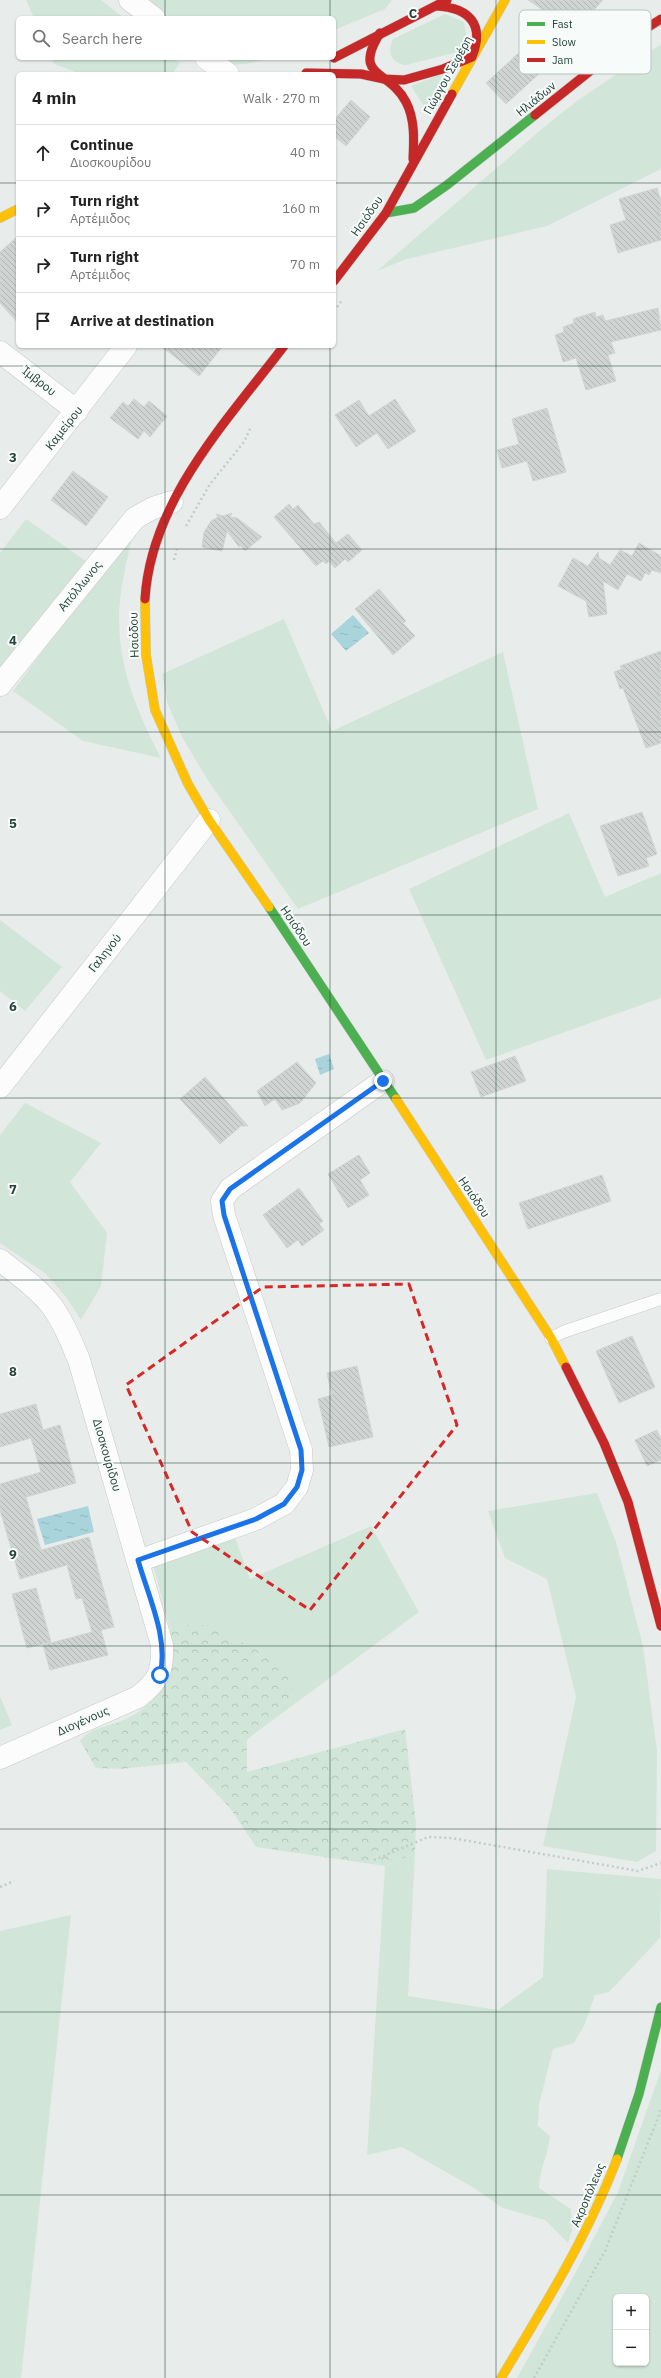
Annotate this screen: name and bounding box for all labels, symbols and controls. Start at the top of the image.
text: C [409,5,418,22]
legend [519,10,651,74]
search box [16,16,336,60]
text: Fast [552,17,573,31]
icon: search [30,27,52,49]
text: Search here [62,29,142,48]
street label: Γιώργου Σεφέρη [420,33,475,117]
text: Slow [552,35,576,49]
text: Jam [552,53,573,67]
street label: Ηλιάδων [513,78,559,119]
text: 4 min [32,87,76,109]
text: Walk · 270 m [243,90,320,107]
text: Continue [70,135,134,154]
icon: ahead [32,142,54,164]
text: 40 m [290,144,320,161]
text: Διοσκουρίδου [70,154,151,171]
text: Turn right [70,191,139,210]
street label: Ησιόδου [347,193,386,239]
icon: right [32,198,54,220]
text: 160 m [282,200,320,217]
text: Αρτέμιδος [70,210,130,227]
text: Turn right [70,247,139,266]
icon: right [32,254,54,276]
text: 70 m [290,256,320,273]
text: Αρτέμιδος [70,266,130,283]
icon: arrive [32,310,54,332]
text: Arrive at destination [70,311,214,330]
street label: Ίμβρου [18,362,60,399]
street label: Καμείρου [42,403,85,453]
text: 3 [9,449,17,466]
street label: Απόλλωνος [54,557,105,614]
street label: Ησιόδου [125,612,142,658]
text: 4 [9,632,17,649]
text: 5 [9,815,17,832]
street label: Ησιόδου [277,902,315,949]
street label: Γαληνού [85,930,124,975]
text: 6 [9,998,17,1015]
route end [374,1072,392,1090]
street label: Ησιόδου [455,1173,493,1220]
text: 7 [9,1181,17,1198]
text: 8 [9,1363,17,1380]
street label: Διοσκουρίδου [90,1417,125,1493]
text: 9 [9,1546,17,1563]
route start [151,1666,169,1684]
street label: Διογένους [54,1702,111,1739]
street label: Ακροπόλεως [567,2160,608,2229]
map controls [613,2294,649,2366]
button: + [613,2294,649,2330]
button: − [613,2330,649,2366]

